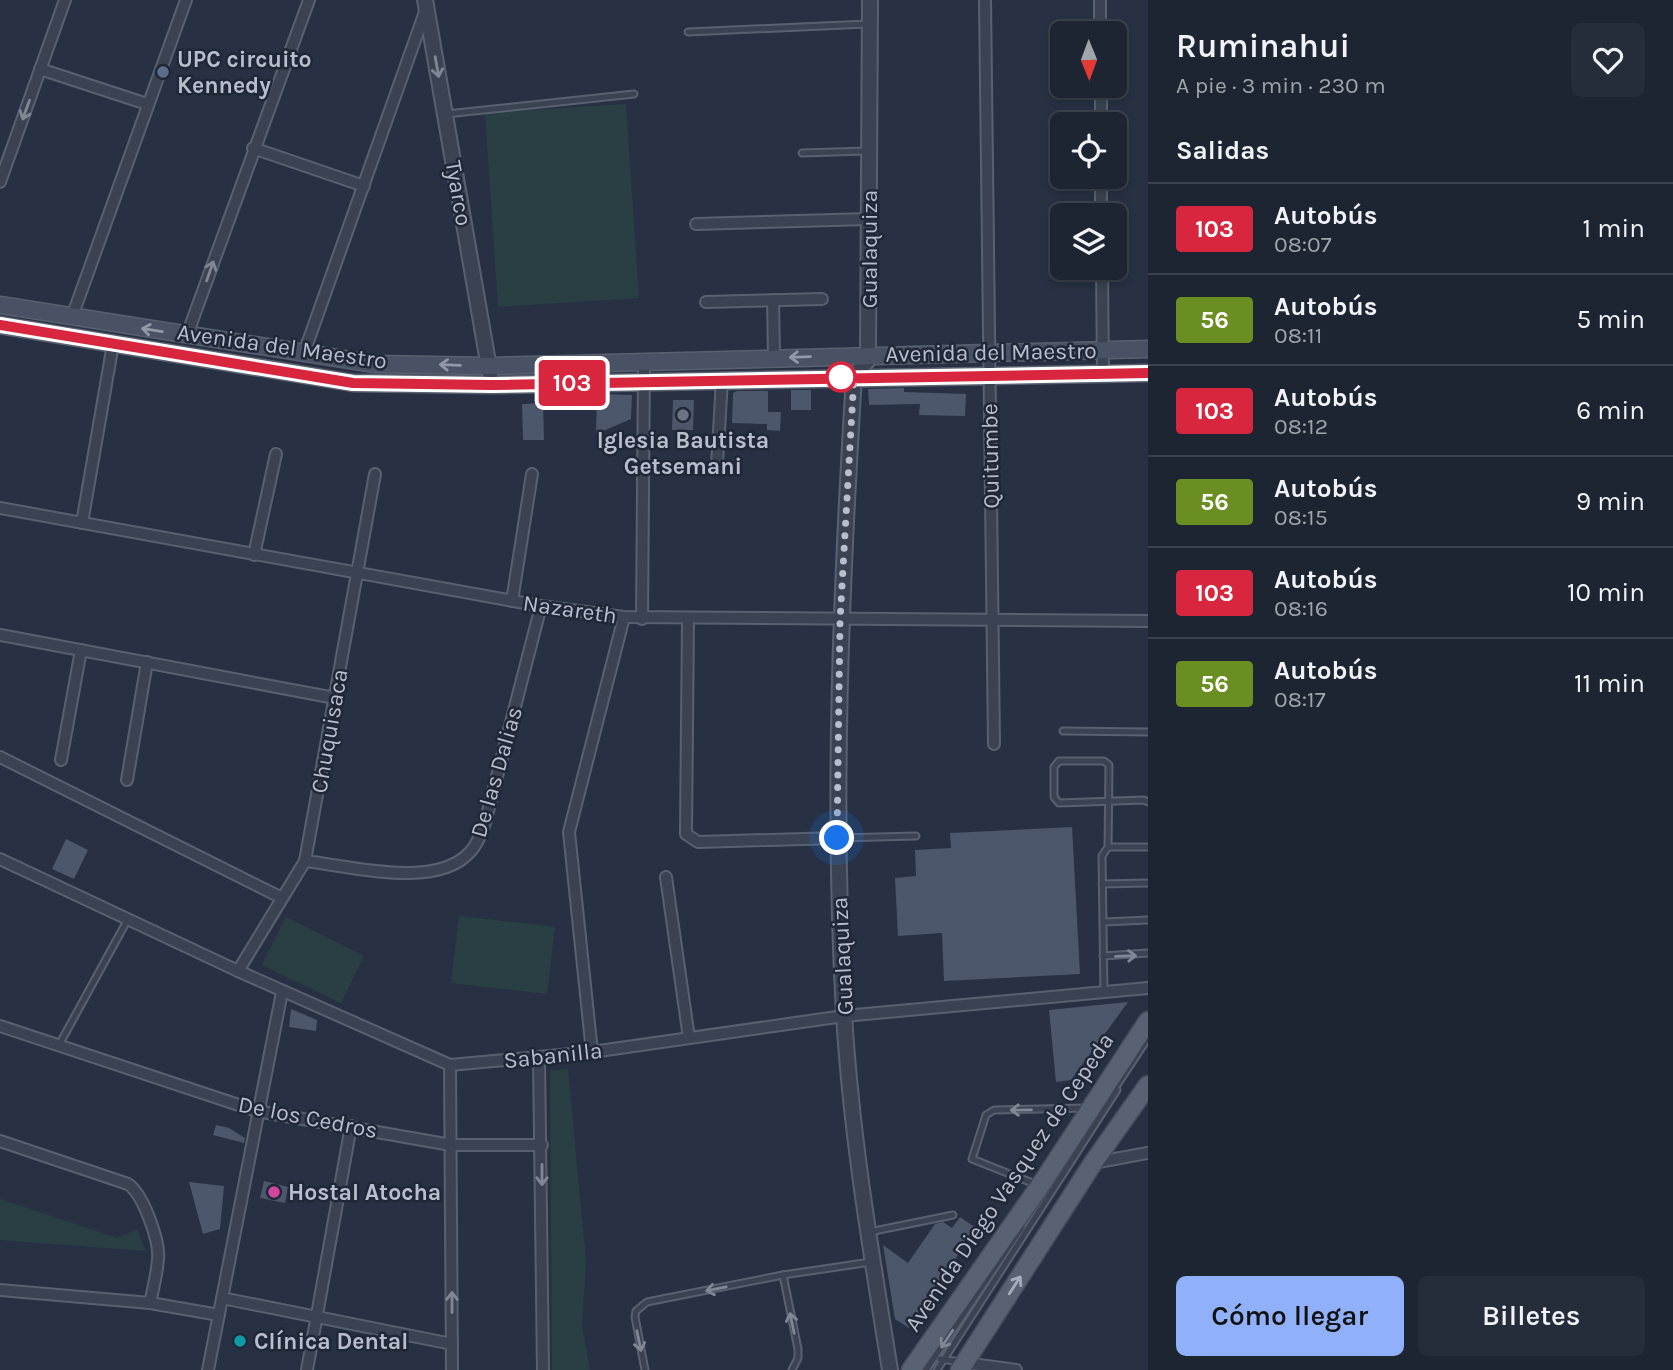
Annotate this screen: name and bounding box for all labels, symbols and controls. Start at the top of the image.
north arrow [1050,21,1127,98]
map controls [1050,21,1127,280]
button: heart [1571,23,1645,97]
text: Ruminahui [1176,27,1350,65]
place label: UPC circuito Kennedy [177,46,312,99]
one-way arrow [430,55,444,78]
marker: UPC circuito Kennedy [155,64,171,80]
text: A pie · 3 min · 230 m [1176,72,1386,99]
one-way arrow [18,99,31,121]
button: locate [1050,112,1127,189]
text: Salidas [1176,135,1269,166]
street label: Tyarco [439,158,478,228]
street label: Gualaquiza [856,190,883,308]
text: Autobús [1274,200,1378,231]
button: layers [1050,203,1127,280]
text: 1 min [1582,213,1645,244]
text: 103 [1195,215,1234,243]
text: 08:07 [1274,231,1332,258]
one-way arrow [204,260,217,282]
text: Autobús [1274,291,1378,322]
text: 5 min [1576,304,1645,335]
text: 56 [1200,306,1229,334]
street label: Avenida del Maestro [175,318,389,375]
text: 08:11 [1274,322,1322,349]
one-way arrow [141,323,164,336]
street label: Avenida del Maestro [885,337,1097,368]
one-way arrow [789,350,812,363]
one-way arrow [439,359,462,372]
line badge: 103 [532,360,612,406]
unlabelled marker [826,362,856,392]
text: 103 [553,369,591,397]
text: Autobús [1274,382,1378,413]
text: 6 min [1576,395,1645,426]
text: 103 [1195,397,1234,425]
street label: Quitumbe [976,403,1005,509]
marker: Iglesia Bautista Getsemani [675,407,691,423]
text: 08:12 [1274,413,1328,440]
place label: Iglesia Bautista Getsemani [597,427,769,480]
text: Autobús [1274,473,1378,504]
text: 9 min [1576,486,1645,517]
text: 56 [1200,488,1229,516]
text: 08:15 [1274,504,1328,531]
text: Autobús [1274,564,1378,595]
text: 10 min [1567,577,1645,608]
text: 103 [1195,579,1234,607]
street label: Nazareth [521,590,619,629]
text: 08:16 [1274,595,1328,622]
text: Autobús [1274,655,1378,686]
street label: Chuquisaca [305,667,354,795]
text: 11 min [1574,668,1645,699]
text: 56 [1200,670,1229,698]
text: 08:17 [1274,686,1326,713]
street label: De las Dalias [465,704,528,841]
your location [819,820,854,855]
street label: Gualaquiza [826,896,859,1016]
one-way arrow [1114,949,1137,963]
street label: Avenida Diego Vasquez de Cepeda [899,1028,1120,1337]
street label: Sabanilla [502,1037,604,1074]
street label: De los Cedros [236,1091,380,1144]
one-way arrow [1010,1103,1033,1116]
one-way arrow [535,1163,549,1186]
place label: Hostal Atocha [288,1179,441,1206]
marker: Hostal Atocha [266,1184,282,1200]
one-way arrow [1008,1276,1022,1295]
button: Cómo llegar [1176,1276,1404,1356]
button: Billetes [1418,1276,1645,1356]
one-way arrow [705,1282,728,1296]
one-way arrow [445,1291,459,1314]
one-way arrow [785,1312,799,1335]
place label: Clínica Dental [254,1328,408,1355]
one-way arrow [632,1329,646,1352]
one-way arrow [939,1329,954,1348]
marker: Clínica Dental [232,1333,248,1349]

